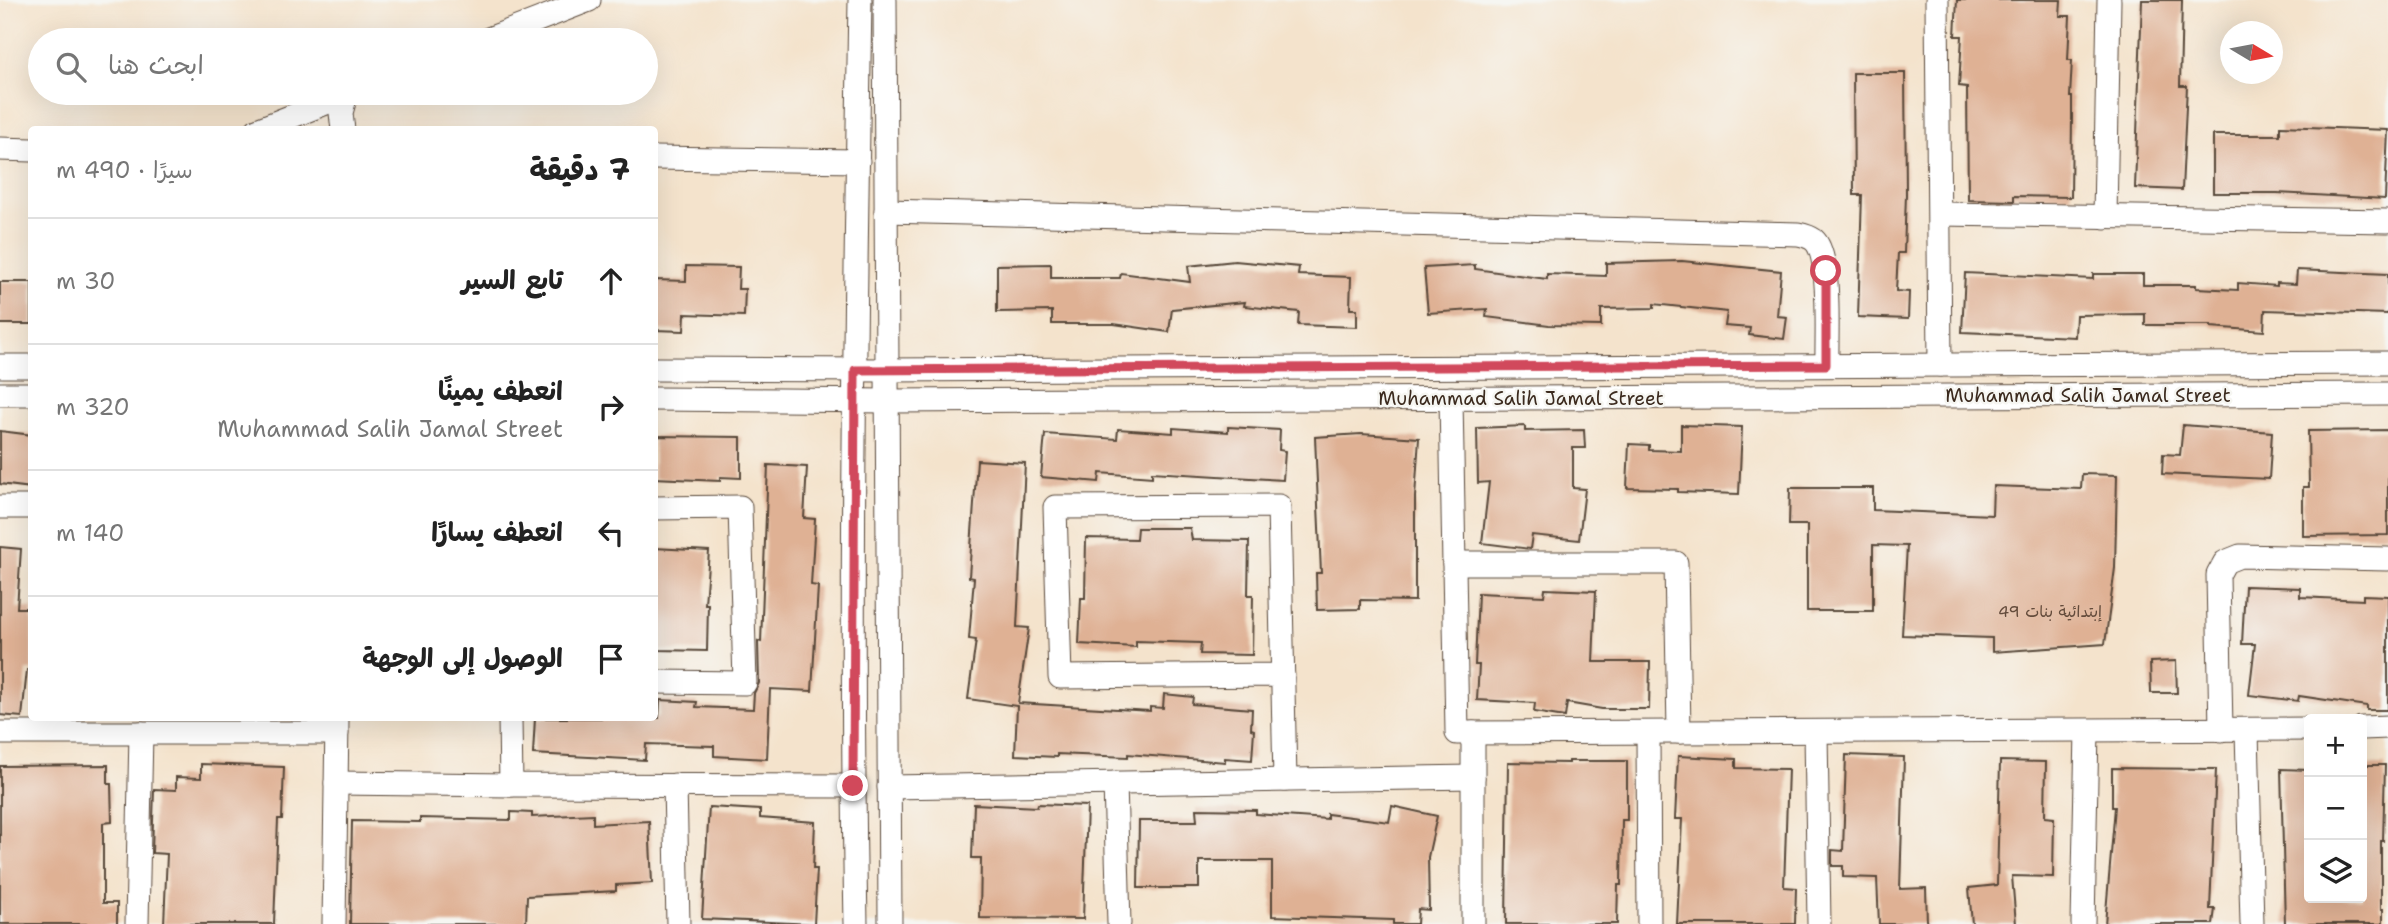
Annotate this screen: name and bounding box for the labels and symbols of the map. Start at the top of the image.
north arrow [2220,21,2283,84]
route start [1810,255,1841,286]
street label: Muhammad Salih Jamal Street [1945,383,2231,408]
street label: Muhammad Salih Jamal Street [1378,386,1664,411]
house number: 49 إبتدائية بنات [1998,601,2102,622]
route end [837,770,868,801]

